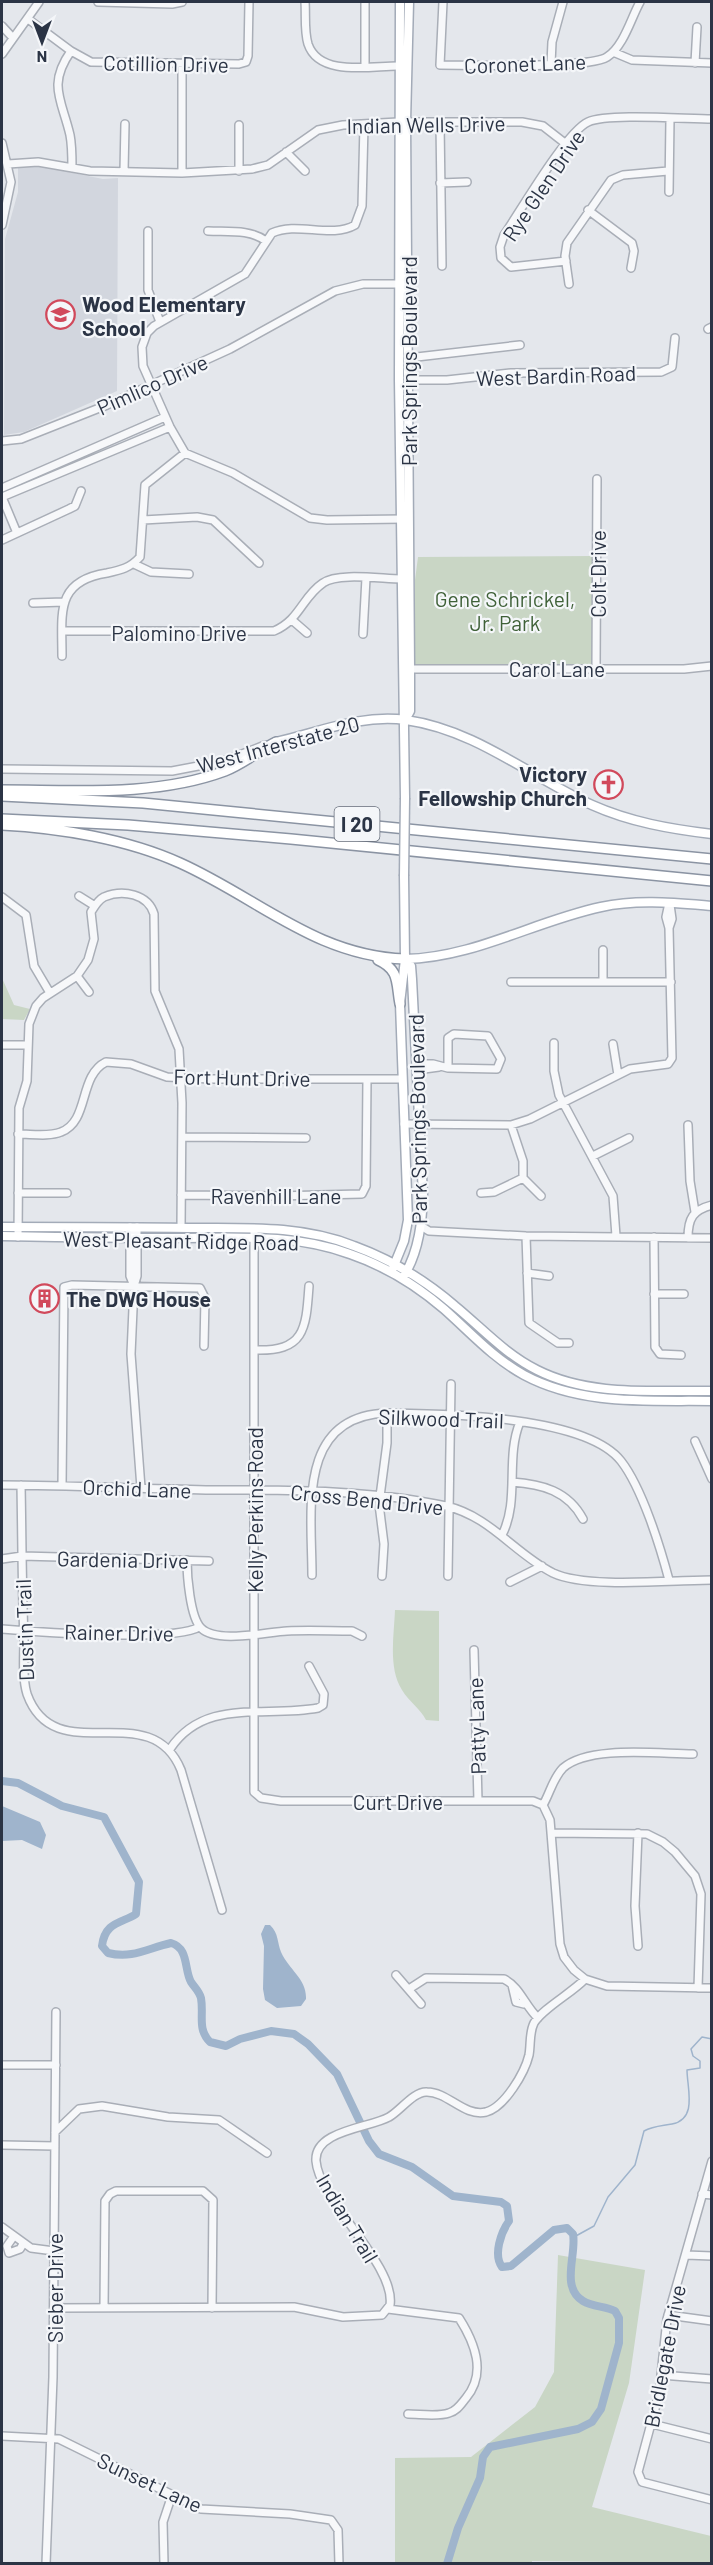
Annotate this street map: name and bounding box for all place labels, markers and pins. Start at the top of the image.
place label: Wood Elementary School [82,291,246,340]
school or university icon: Wood Elementary School [45,299,77,331]
place label: Victory Fellowship Church [418,761,587,810]
church icon: Victory Fellowship Church [592,769,624,801]
building icon: The DWG House [29,1282,61,1314]
place label: The DWG House [66,1286,211,1311]

